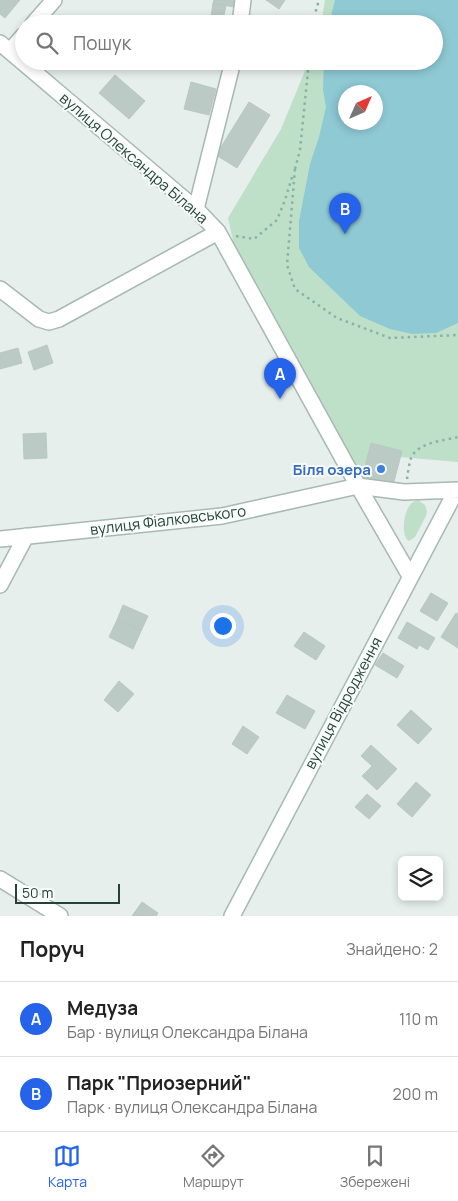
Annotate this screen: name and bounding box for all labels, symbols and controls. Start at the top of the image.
search box [15,15,443,70]
icon: search [33,29,61,57]
text: Пошук [73,30,131,56]
north arrow [338,85,383,130]
street label: вулиця Олександра Білана [55,88,213,228]
pin: B [329,193,361,234]
pin: A [264,358,296,399]
place label: Біля озера [293,459,371,480]
marker: Біля озера [375,463,387,475]
street label: вулиця Фіалковського [89,500,247,540]
your location [210,613,236,639]
street label: вулиця Відродження [299,633,387,773]
map controls [398,856,443,901]
button: layers [398,856,443,901]
scale bar [15,881,120,904]
text: 50 m [22,883,53,902]
text: Поруч [20,935,85,963]
text: Знайдено: 2 [346,938,438,960]
text: Медуза [67,995,138,1021]
text: A [31,1008,41,1030]
text: 110 m [399,1008,438,1030]
text: Бар · вулиця Олександра Білана [67,1021,308,1043]
text: Парк "Приозерний" [67,1070,252,1096]
text: B [31,1083,41,1105]
text: 200 m [393,1083,438,1105]
text: Парк · вулиця Олександра Білана [67,1096,317,1118]
tab: Карта [48,1142,87,1191]
tab: Маршрут [183,1142,244,1191]
tab: Збережені [340,1142,410,1191]

